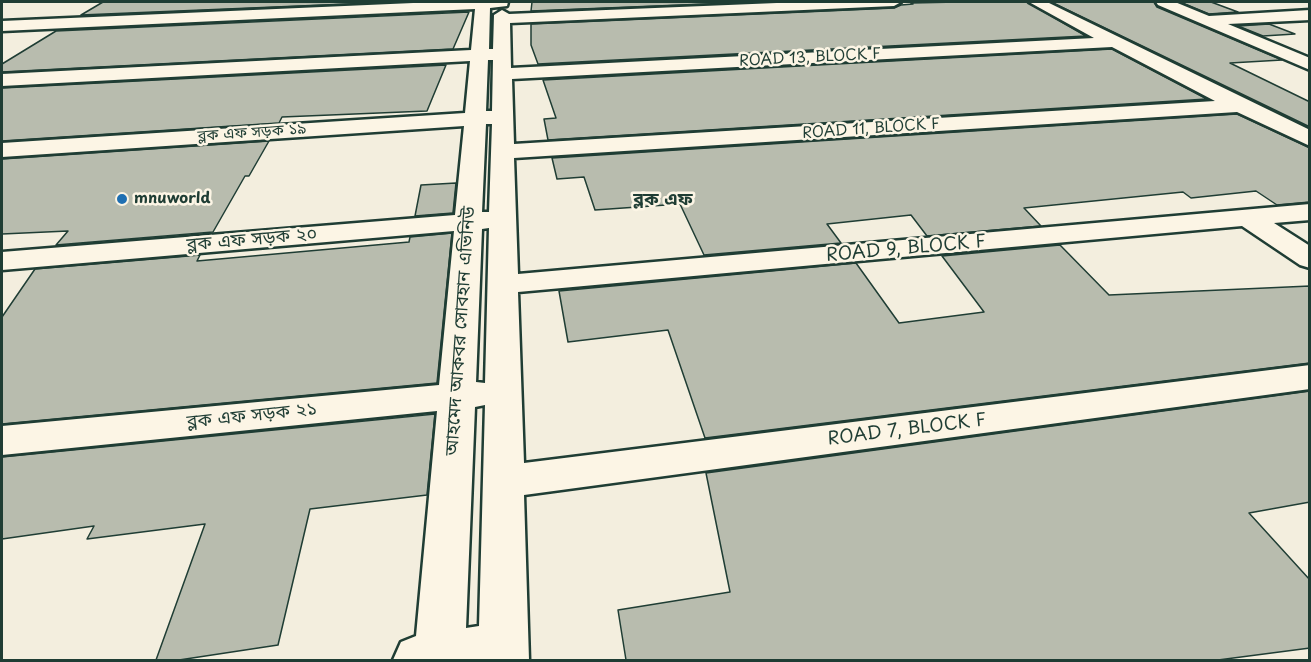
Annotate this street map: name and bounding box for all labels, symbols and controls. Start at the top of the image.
street label: ROAD 13, BLOCK F [739,45,881,71]
street label: ROAD 11, BLOCK F [802,115,940,143]
street label: ব্লক এফ সড়ক ১৯ [197,120,307,146]
district label: ব্লক এফ [633,189,693,211]
place label: mnuworld [134,190,210,208]
marker: mnuworld [115,192,129,206]
street label: আহমেদ আকবর সোবহান এভিনিউ [442,206,480,456]
street label: ব্লক এফ সড়ক ২০ [186,224,318,256]
street label: ROAD 9, BLOCK F [825,231,987,267]
street label: ব্লক এফ সড়ক ২১ [186,398,318,434]
street label: ROAD 7, BLOCK F [826,410,988,450]

